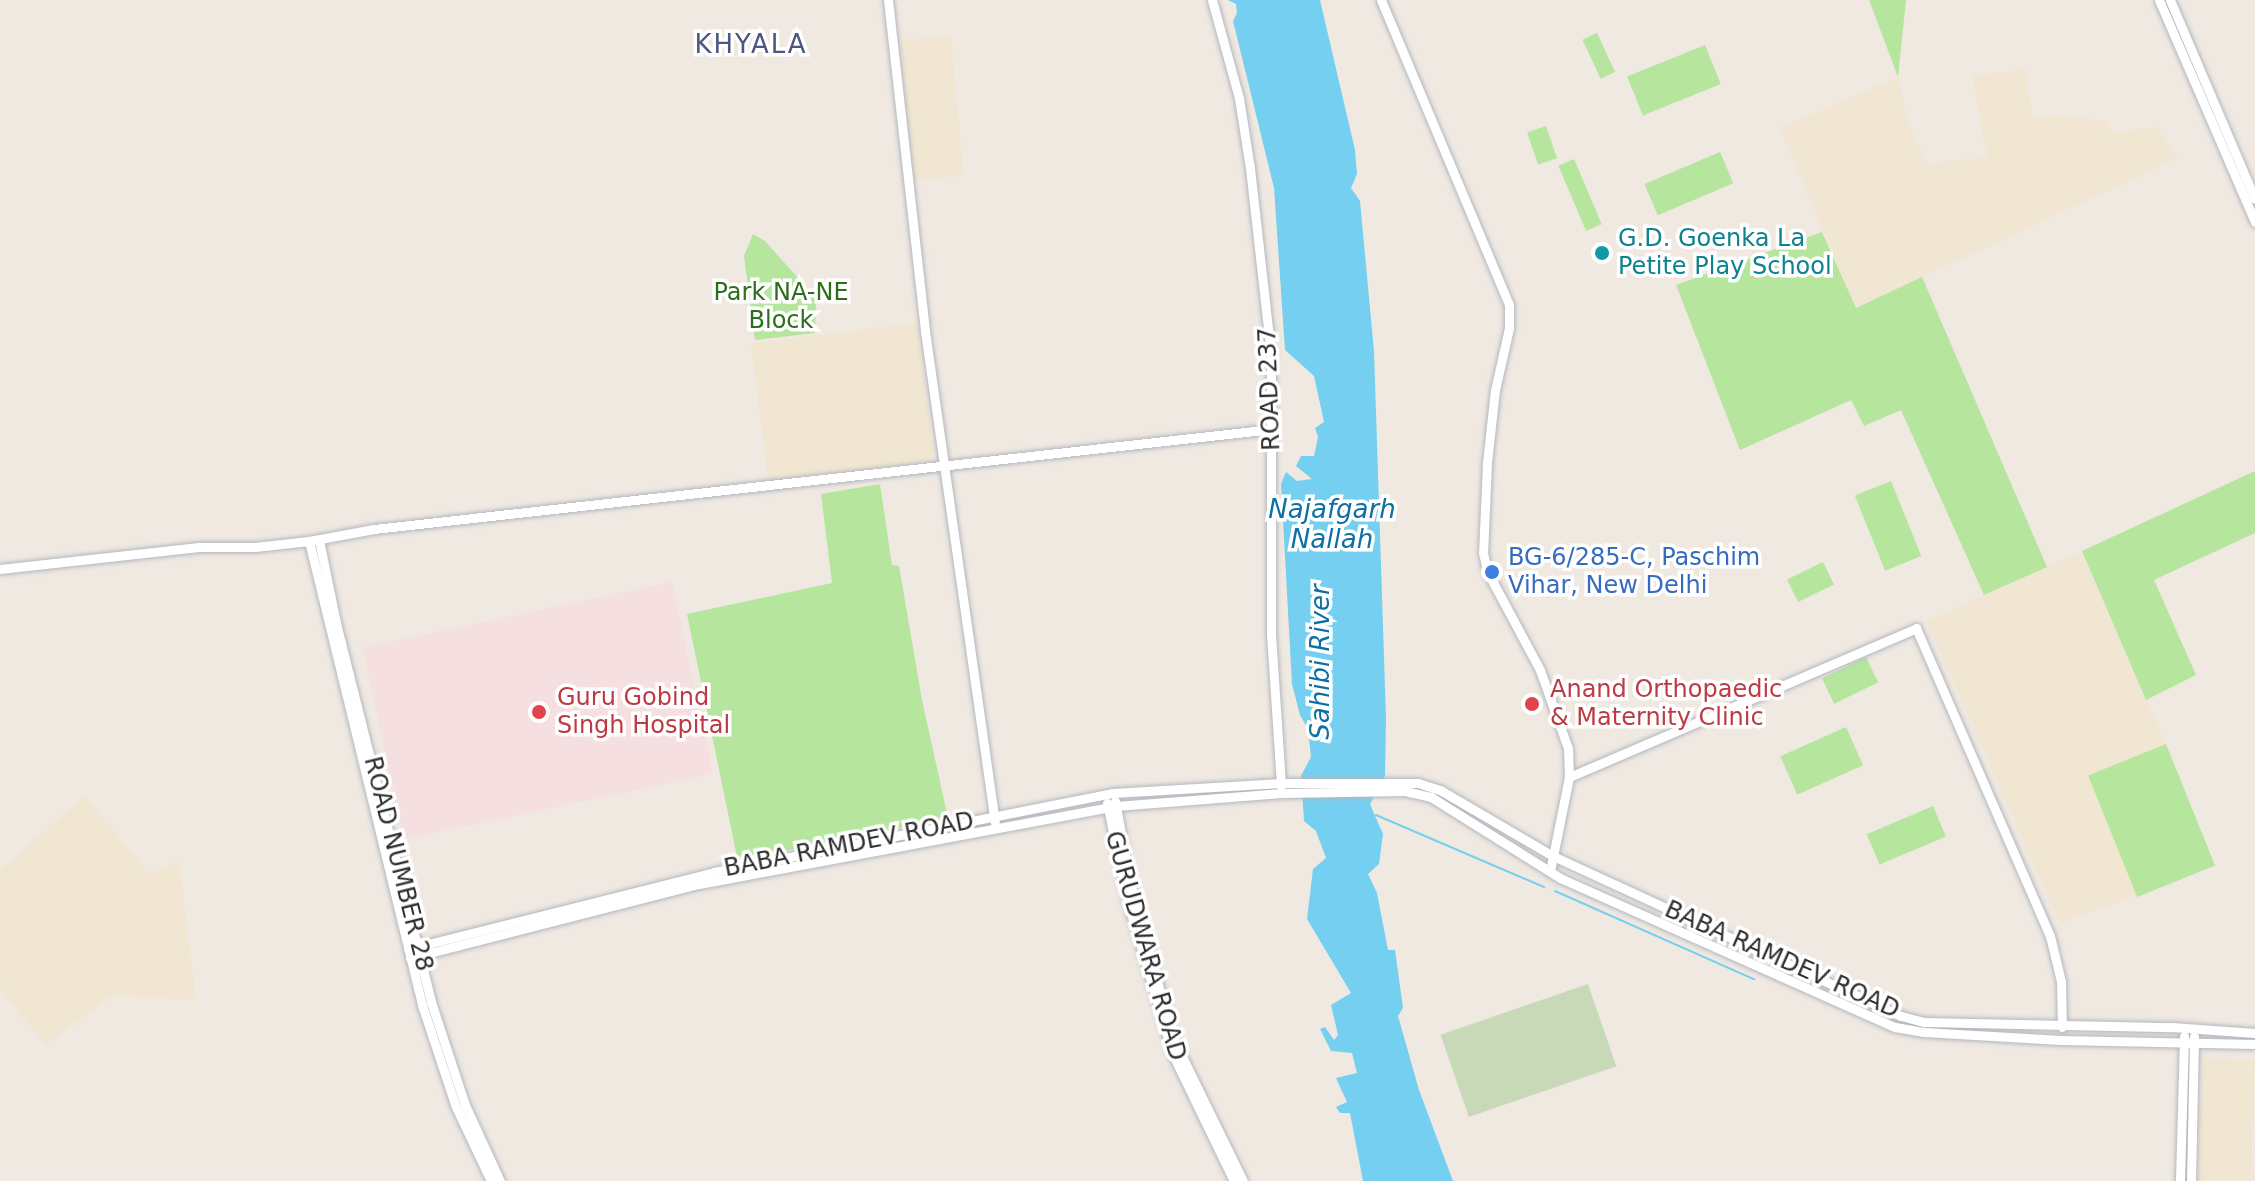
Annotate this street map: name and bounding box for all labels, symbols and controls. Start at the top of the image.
district label: KHYALA [694,29,808,61]
place label: G.D. Goenka La Petite Play School [1618,225,1832,281]
marker: G.D. Goenka La Petite Play School [1593,244,1611,262]
park label: Park NA-NE Block [713,279,849,335]
street label: ROAD 237 [1253,327,1287,451]
water label: Najafgarh Nallah [1268,494,1396,556]
place label: BG-6/285-C, Paschim Vihar, New Delhi [1508,544,1760,600]
marker: BG-6/285-C, Paschim Vihar, New Delhi [1483,563,1501,581]
water label: Sahibi River [1305,584,1337,740]
place label: Anand Orthopaedic & Maternity Clinic [1550,676,1782,732]
place label: Guru Gobind Singh Hospital [557,684,730,740]
marker: Anand Orthopaedic & Maternity Clinic [1521,693,1543,715]
marker: Guru Gobind Singh Hospital [528,701,550,723]
street label: ROAD NUMBER 28 [357,754,439,974]
street label: BABA RAMDEV ROAD [722,807,976,883]
street label: GURUDWARA ROAD [1098,828,1192,1064]
street label: BABA RAMDEV ROAD [1660,895,1904,1025]

